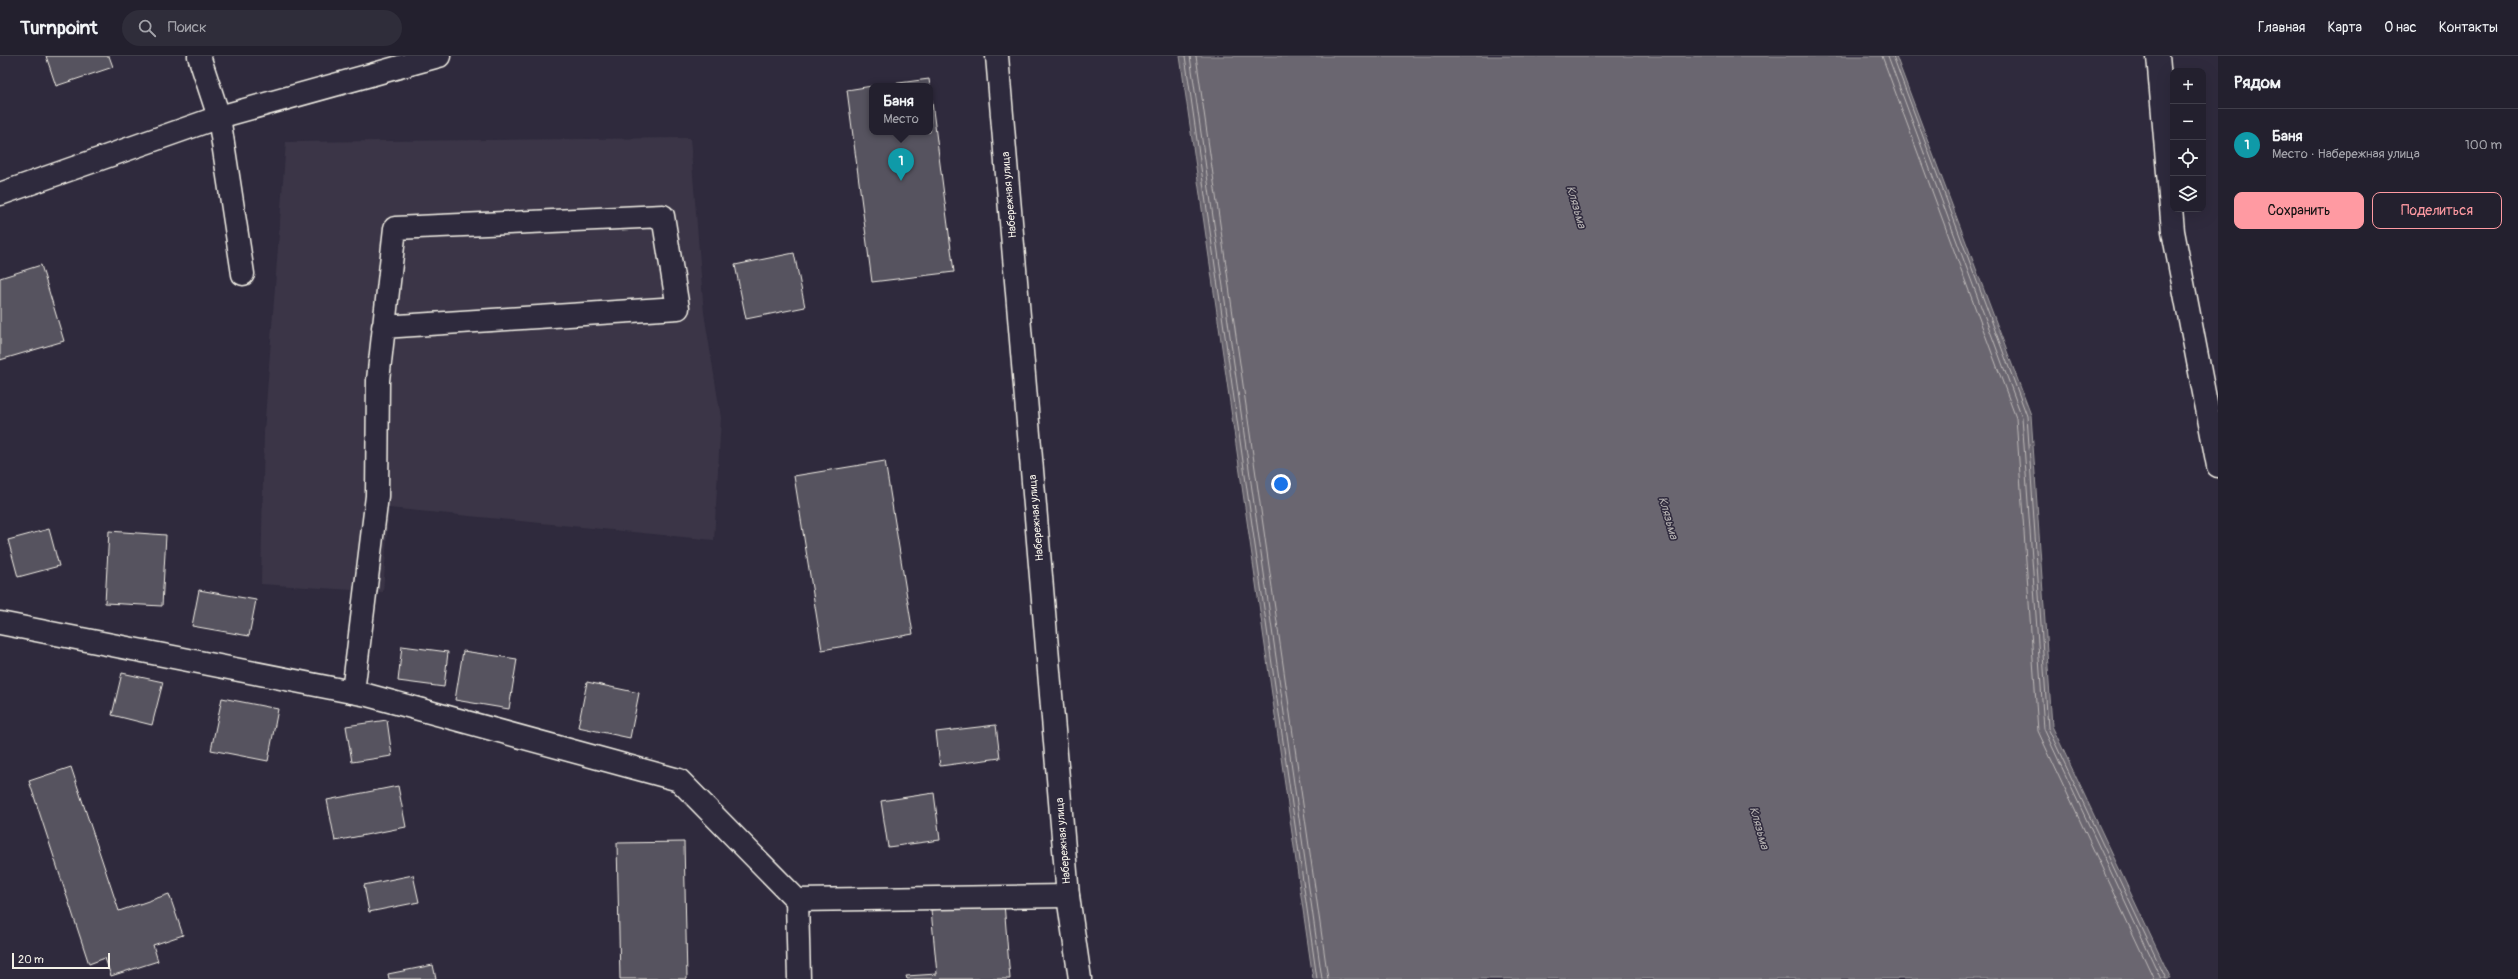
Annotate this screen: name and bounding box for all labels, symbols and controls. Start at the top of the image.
search box [122,10,402,46]
text: Turnpoint [20,16,98,40]
icon: search [136,17,158,39]
text: Поиск [168,18,207,37]
text: Главная [2258,19,2305,36]
text: Карта [2327,19,2362,36]
text: О нас [2384,19,2417,36]
text: Контакты [2439,19,2498,36]
map controls [2170,68,2206,212]
button: + [2170,68,2206,104]
text: Рядом [2234,72,2281,93]
popup [869,83,933,135]
text: Баня [883,92,914,111]
button: − [2170,104,2206,140]
text: Место [883,111,919,127]
text: Баня [2272,127,2303,146]
text: 1 [2244,137,2250,153]
text: 100 m [2465,137,2502,153]
button: locate [2170,140,2206,176]
text: Место · Набережная улица [2272,146,2420,162]
pin: 1 [888,148,914,181]
street label: Набережная улица [999,151,1019,239]
button: layers [2170,176,2206,212]
water label: Клязьма [1563,184,1590,231]
button: Сохранить [2234,192,2364,229]
button: Поделиться [2372,192,2502,229]
street label: Набережная улица [1026,474,1046,562]
your location [1271,474,1291,494]
water label: Клязьма [1655,495,1682,542]
street label: Набережная улица [1053,797,1073,885]
water label: Клязьма [1746,805,1773,852]
scale bar [12,951,110,970]
text: 20 m [18,953,44,966]

